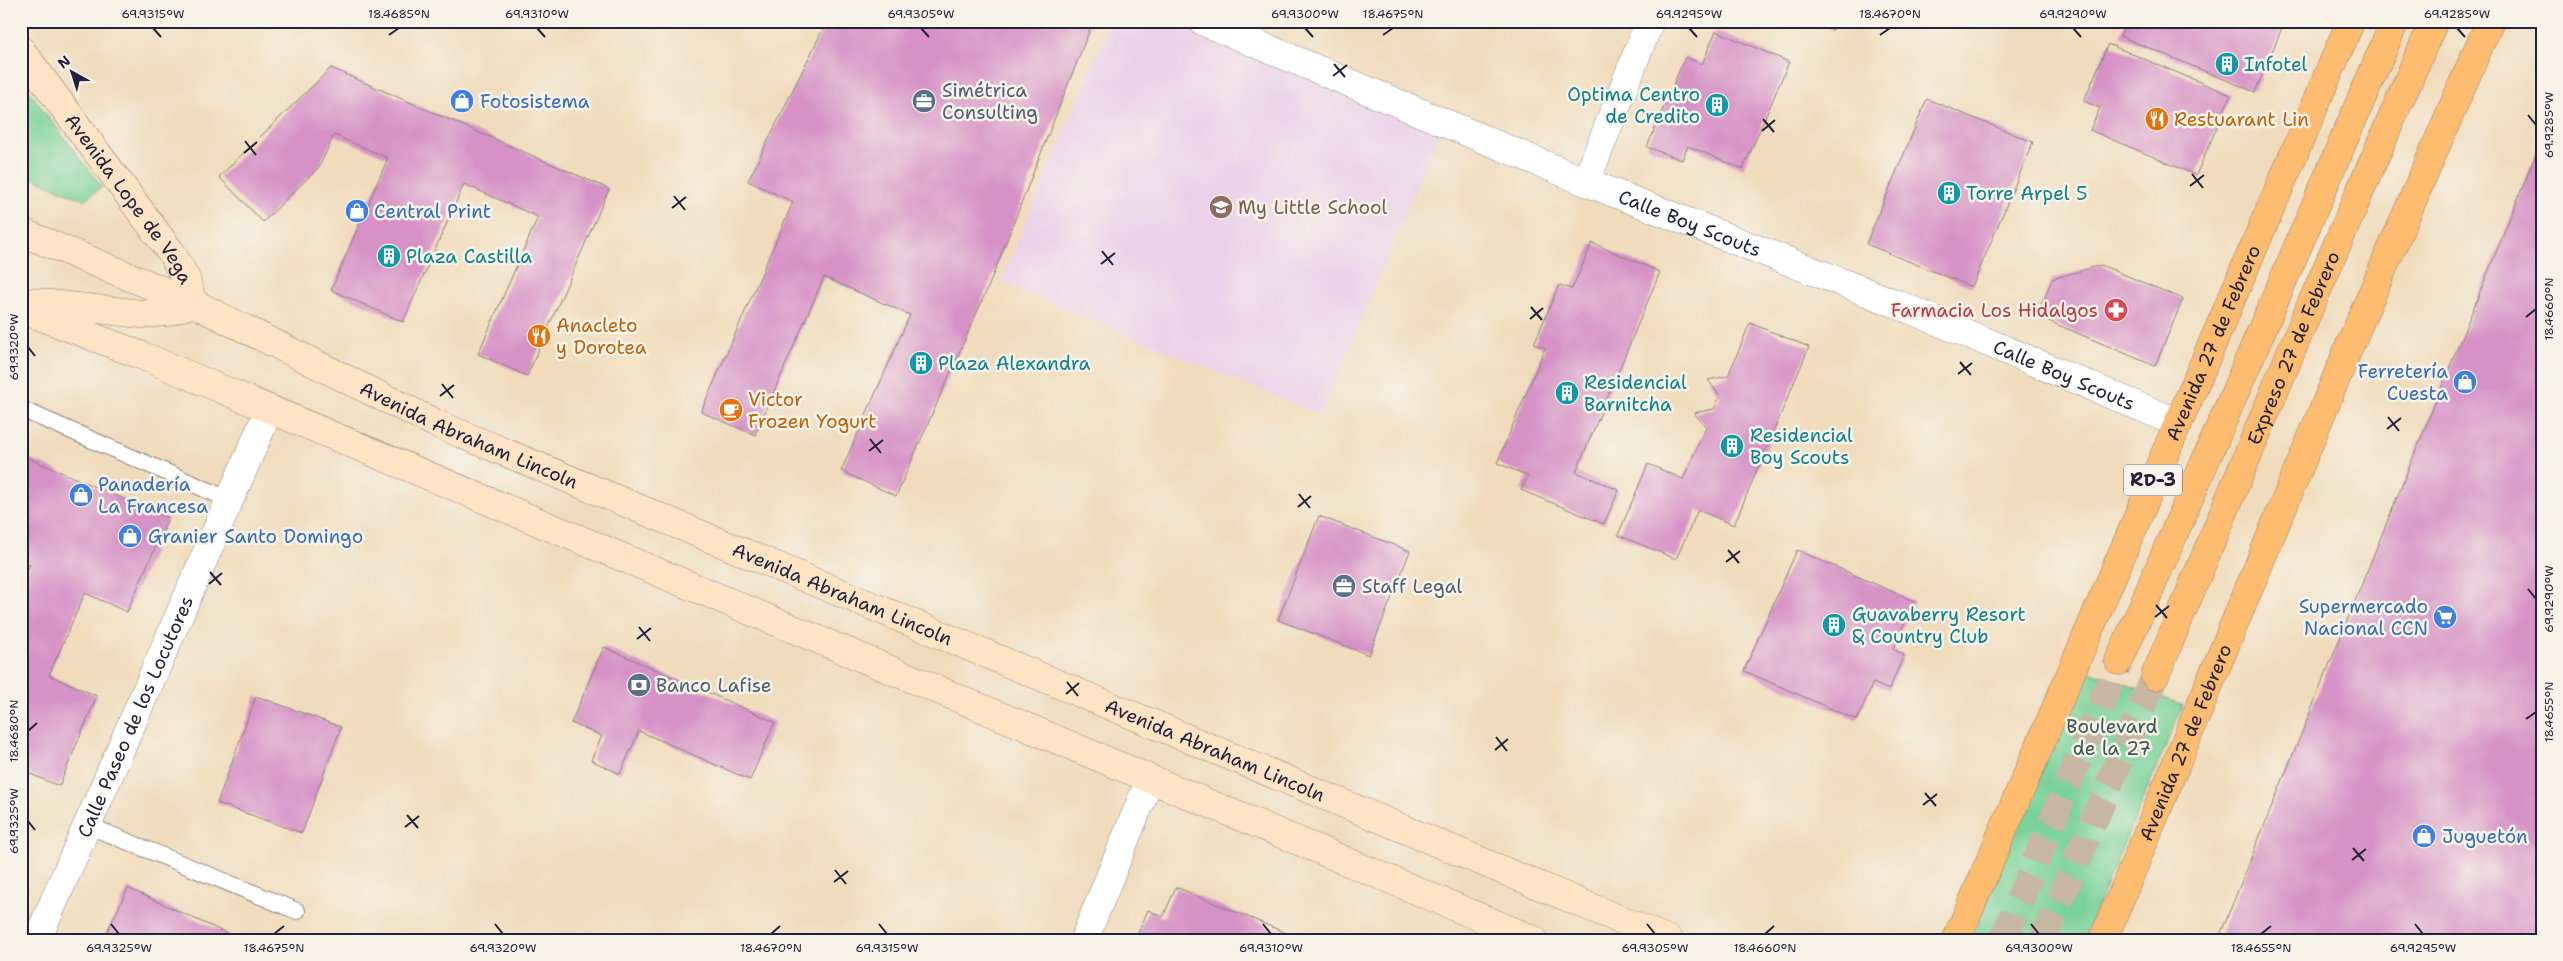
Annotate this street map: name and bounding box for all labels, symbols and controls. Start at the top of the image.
text: 69.9315°W [122,6,185,22]
text: 18.4685°N [368,6,430,22]
text: 69.9310°W [505,6,569,22]
text: 69.9305°W [888,6,954,22]
text: 69.9300°W [1271,6,1339,22]
text: 18.4675°N [1363,6,1423,22]
text: 69.9295°W [1656,6,1722,22]
text: 18.4670°N [1859,6,1921,22]
text: 69.9290°W [2039,6,2107,22]
text: 69.9285°W [2424,6,2490,22]
north arrow [48,48,98,98]
text: N [54,51,74,72]
building icon: Infotel [2214,51,2240,77]
place label: Infotel [2244,52,2308,77]
place label: Simétrica Consulting [942,78,1038,125]
place label: Optima Centro de Credito [1567,82,1700,129]
shop icon: Fotosistema [449,88,475,114]
office icon: Simétrica Consulting [911,88,937,114]
place label: Fotosistema [480,89,590,114]
building icon: Optima Centro de Credito [1704,92,1730,118]
text: 69.9285°W [2541,92,2557,158]
restaurant icon: Restuarant Lin [2144,106,2170,132]
place label: Restuarant Lin [2174,107,2309,132]
street label: Avenida Lope de Vega [59,108,199,289]
building icon: Torre Arpel 5 [1936,180,1962,206]
place label: Torre Arpel 5 [1966,181,2088,206]
street label: Calle Boy Scouts [1615,184,1765,262]
school or university icon: My Little School [1208,194,1234,220]
place label: My Little School [1238,195,1387,220]
shop icon: Central Print [344,198,370,224]
place label: Central Print [374,199,491,224]
street label: Avenida 27 de Febrero [2160,241,2266,445]
building icon: Plaza Castilla [376,243,402,269]
place label: Plaza Castilla [406,244,532,269]
street label: Expreso 27 de Febrero [2241,247,2346,449]
text: 18.4660°N [2541,277,2557,341]
pharmacy icon: Farmacia Los Hidalgos [2103,297,2129,323]
place label: Farmacia Los Hidalgos [1891,298,2098,323]
text: 69.9320°W [6,313,22,381]
place label: Anacleto y Dorotea [556,313,647,360]
restaurant icon: Anacleto y Dorotea [526,323,552,349]
street label: Calle Boy Scouts [1989,334,2138,416]
building icon: Plaza Alexandra [908,350,934,376]
place label: Plaza Alexandra [938,351,1090,376]
place label: Ferretería Cuesta [2358,359,2448,406]
shop icon: Ferretería Cuesta [2452,369,2478,395]
place label: Residencial Barnitcha [1584,370,1687,417]
street label: Avenida Abraham Lincoln [356,376,582,494]
building icon: Residencial Barnitcha [1554,380,1580,406]
place label: Victor Frozen Yogurt [748,387,877,434]
cafe icon: Victor Frozen Yogurt [718,397,744,423]
place label: Residencial Boy Scouts [1750,423,1853,470]
building icon: Residencial Boy Scouts [1719,433,1745,459]
road number: RD-3 [2124,464,2182,496]
place label: Panadería La Francesa [98,472,208,519]
shop icon: Panadería La Francesa [68,482,94,508]
shop icon: Granier Santo Domingo [117,523,143,549]
place label: Granier Santo Domingo [148,524,363,549]
street label: Avenida Abraham Lincoln [729,537,956,651]
text: 69.9290°W [2541,565,2557,633]
office icon: Staff Legal [1331,573,1357,599]
place label: Staff Legal [1362,574,1463,599]
street label: Calle Paseo de los Locutores [71,592,199,841]
place label: Supermercado Nacional CCN [2299,594,2428,641]
place label: Guavaberry Resort & Country Club [1852,602,2026,649]
supermarket icon: Supermercado Nacional CCN [2432,604,2458,630]
building icon: Guavaberry Resort & Country Club [1821,612,1847,638]
street label: Avenida 27 de Febrero [2134,640,2237,845]
bank icon: Banco Lafise [626,672,652,698]
place label: Banco Lafise [656,673,772,698]
text: 18.4655°N [2541,682,2557,742]
street label: Avenida Abraham Lincoln [1101,693,1329,807]
text: 18.4680°N [6,700,22,762]
park label: Boulevard de la 27 [2066,714,2158,761]
text: 69.9325°W [6,788,22,854]
shop icon: Juguetón [2411,823,2437,849]
place label: Juguetón [2442,824,2528,849]
text: 69.9325°W [86,940,152,956]
text: 18.4675°N [244,940,304,956]
text: 69.9320°W [469,940,537,956]
text: 18.4670°N [740,940,802,956]
text: 69.9315°W [856,940,919,956]
text: 69.9310°W [1239,940,1303,956]
text: 69.9305°W [1622,940,1688,956]
text: 18.4660°N [1733,940,1797,956]
text: 69.9300°W [2005,940,2073,956]
text: 18.4655°N [2231,940,2291,956]
text: 69.9295°W [2390,940,2456,956]

